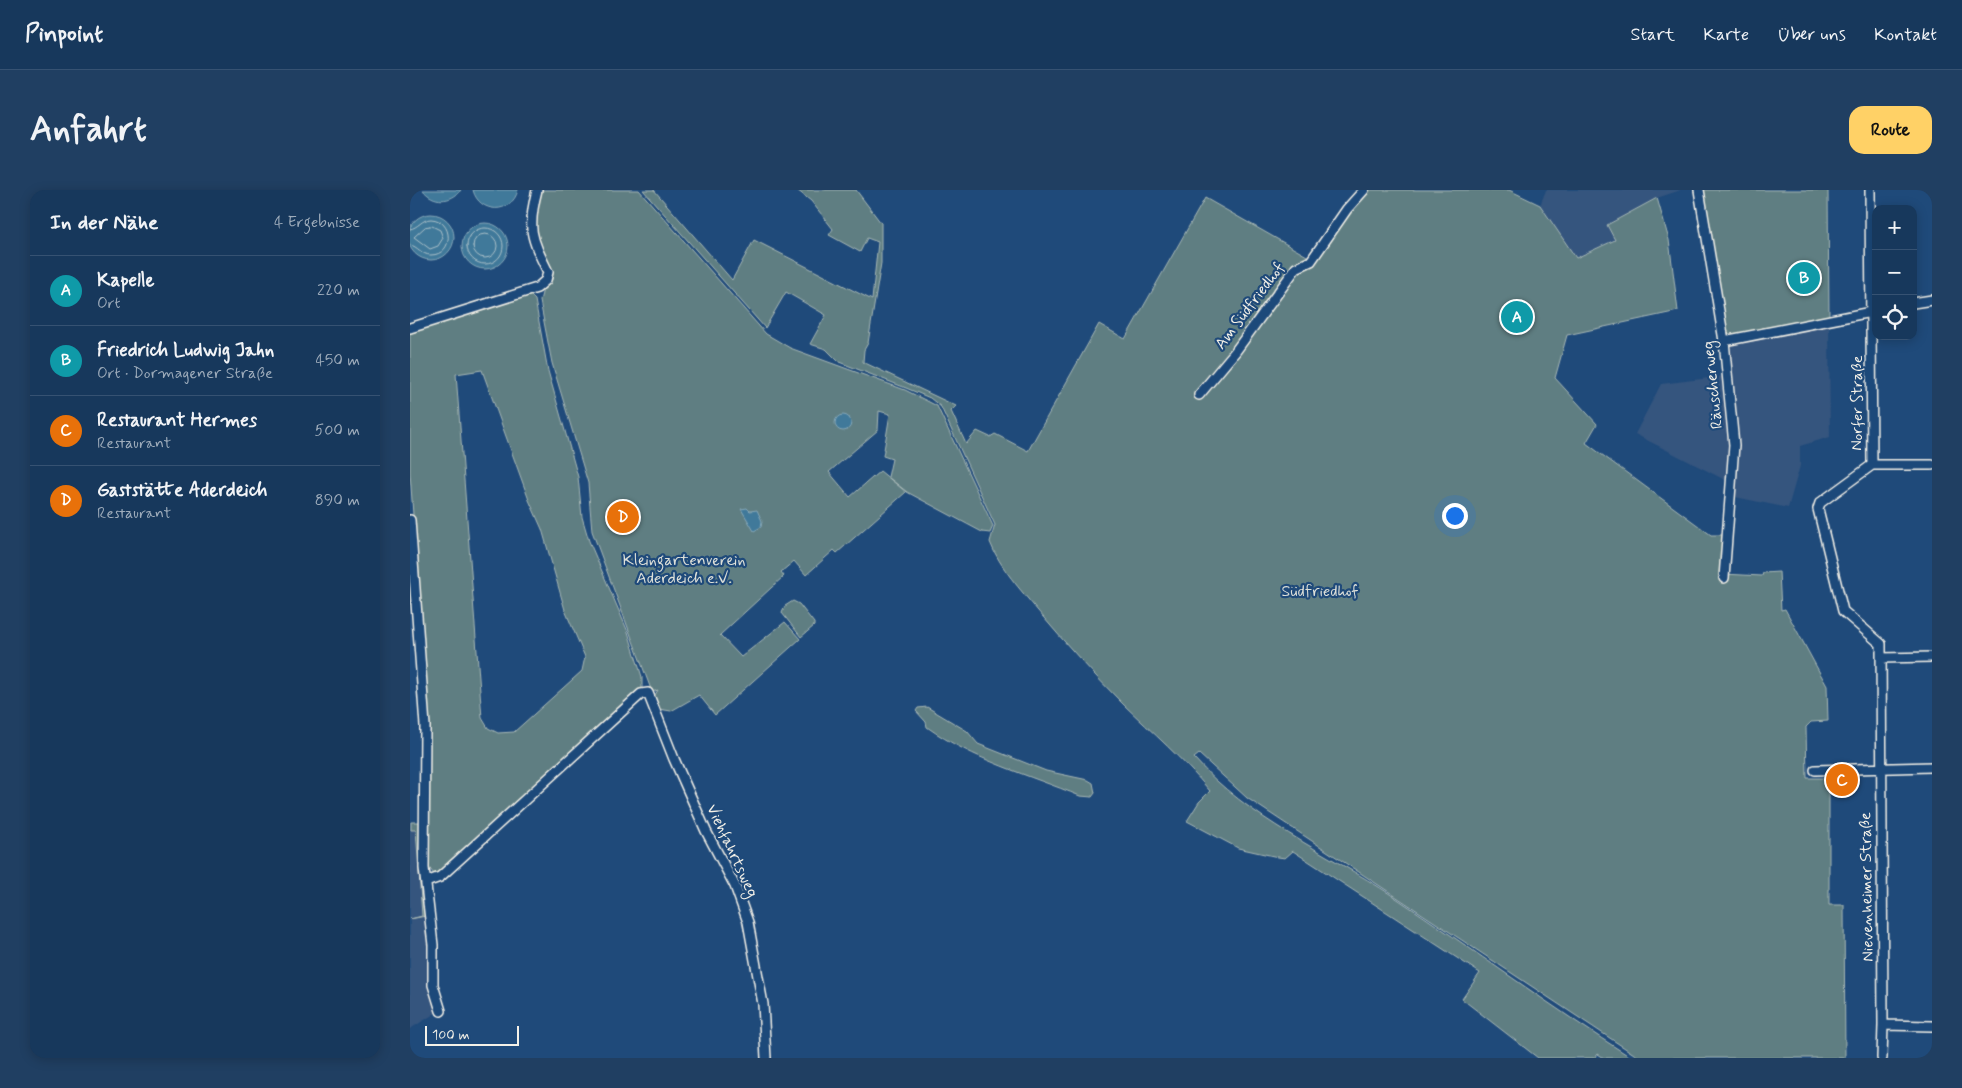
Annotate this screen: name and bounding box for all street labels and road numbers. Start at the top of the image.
street label: Am Südfriedhof [1210,258,1290,354]
street label: Räuscherweg [1698,340,1729,430]
street label: Norfer Straße [1847,355,1868,451]
street label: Viehfahrtsweg [700,801,763,901]
street label: Nievenheimer Straße [1855,812,1879,962]

